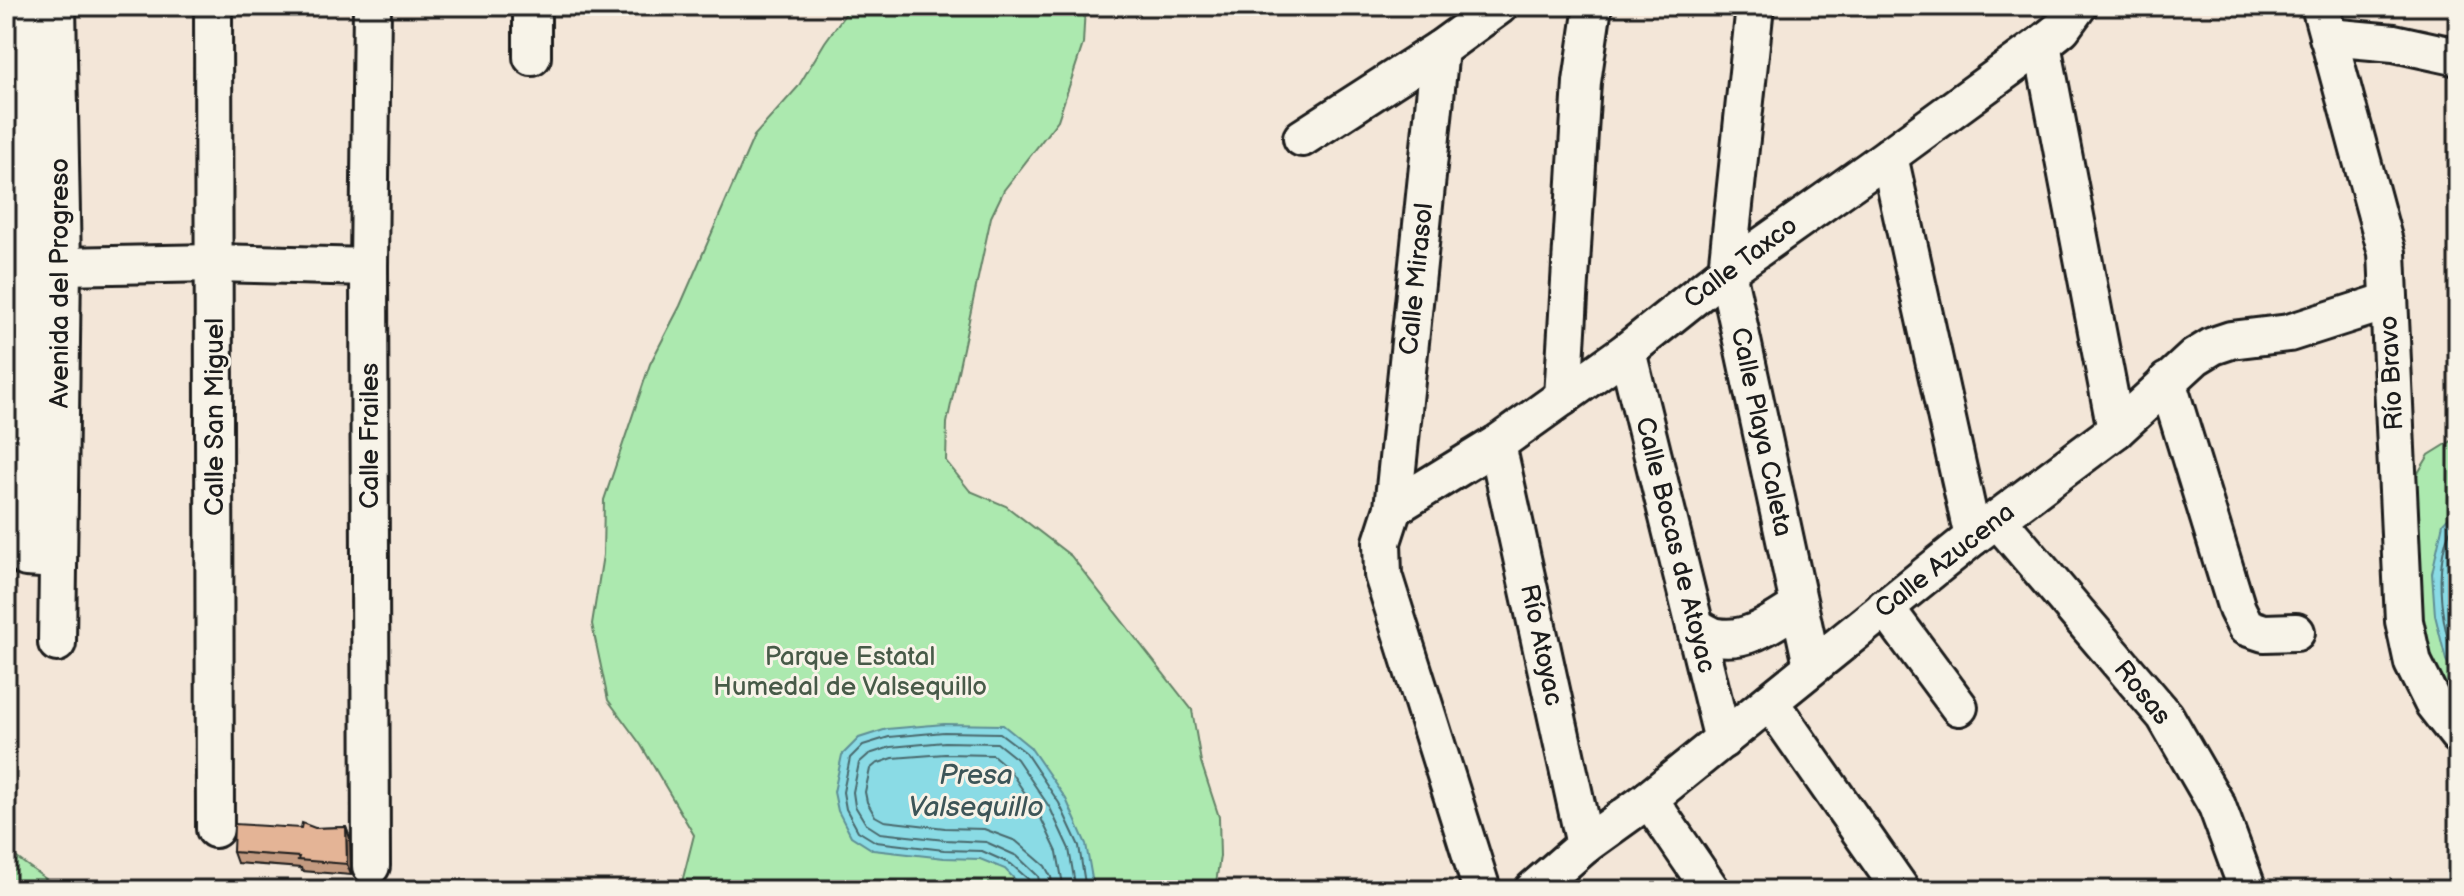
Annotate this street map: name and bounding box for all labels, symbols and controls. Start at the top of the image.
street label: Avenida del Progreso [45,158,76,408]
street label: Calle Mirasol [1394,201,1440,357]
street label: Calle Taxco [1678,210,1804,316]
street label: Río Bravo [2374,315,2410,431]
street label: Calle San Miguel [200,318,231,516]
street label: Calle Playa Caleta [1724,325,1798,539]
street label: Calle Frailes [355,363,386,509]
street label: Calle Bocas de Atoyac [1628,414,1722,676]
street label: Calle Azucena [1869,497,2021,625]
street label: Río Atoyac [1513,581,1569,709]
park label: Parque Estatal Humedal de Valsequillo [713,642,987,703]
street label: Rosas [2107,655,2177,731]
water label: Presa Valsequillo [908,759,1044,824]

